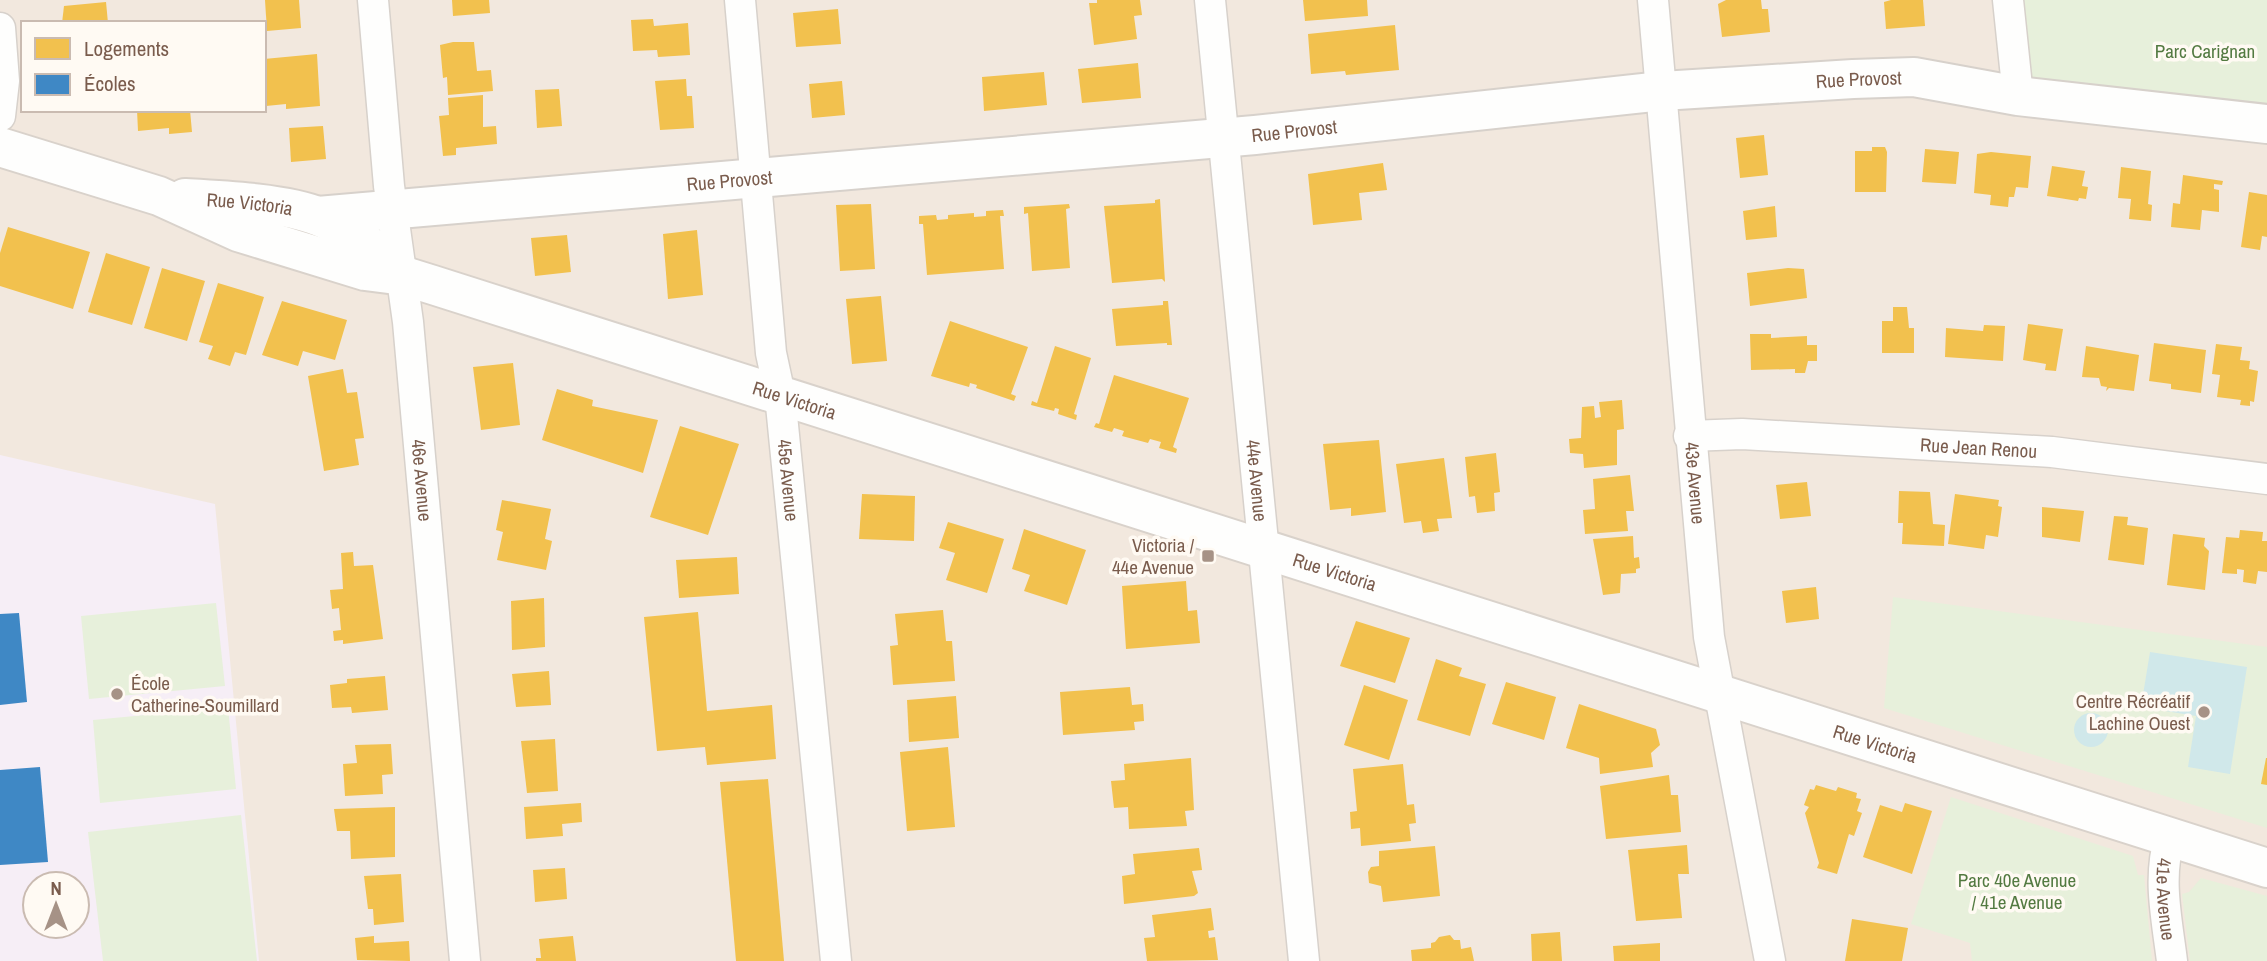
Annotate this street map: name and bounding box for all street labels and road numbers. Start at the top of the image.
street label: Rue Provost [1815,64,1903,94]
street label: Rue Provost [1250,113,1339,148]
street label: Rue Provost [686,164,774,197]
street label: Rue Victoria [206,186,295,222]
street label: Rue Victoria [749,374,840,425]
street label: Rue Jean Renou [1919,431,2038,464]
street label: 46e Avenue [406,438,439,522]
street label: 45e Avenue [771,438,805,522]
street label: 44e Avenue [1240,439,1274,523]
street label: 43e Avenue [1679,441,1712,525]
street label: Rue Victoria [1290,546,1380,597]
street label: Rue Victoria [1830,718,1921,769]
street label: 41e Avenue [2151,857,2182,942]

